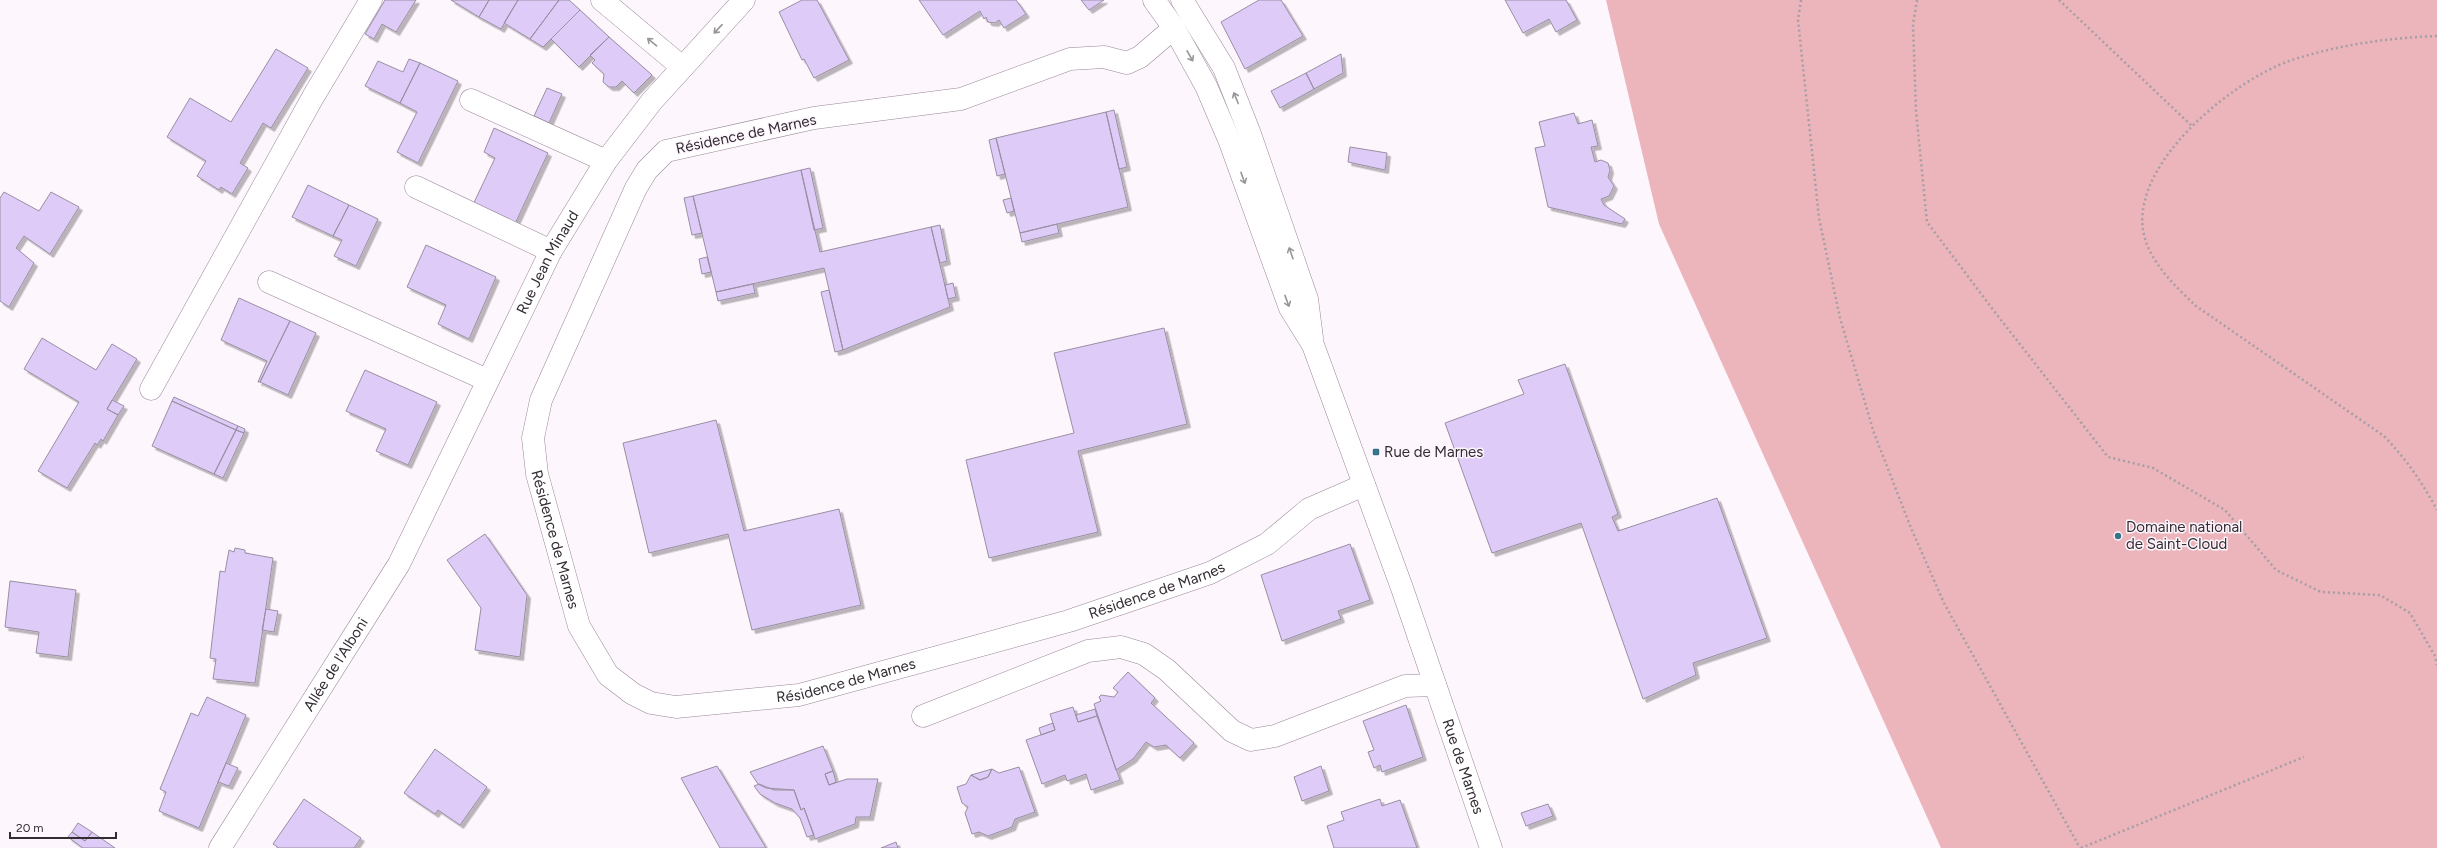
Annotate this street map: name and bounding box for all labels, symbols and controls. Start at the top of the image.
one-way arrow [714,23,723,33]
one-way arrow [647,38,657,47]
one-way arrow [1187,50,1194,62]
one-way arrow [1231,93,1239,105]
street label: Résidence de Marnes [674,110,818,158]
one-way arrow [1239,172,1247,184]
street label: Rue Jean Minaud [513,207,583,317]
one-way arrow [1287,248,1295,260]
one-way arrow [1284,294,1291,307]
place label: Rue de Marnes [1384,443,1483,461]
marker: Rue de Marnes [1371,447,1381,457]
street label: Résidence de Marnes [527,468,583,611]
place label: Domaine national de Saint-Cloud [2126,518,2242,553]
marker: Domaine national de Saint-Cloud [2113,531,2123,541]
street label: Résidence de Marnes [1086,558,1228,623]
street label: Allée de l'Alboni [300,614,372,714]
street label: Résidence de Marnes [775,654,918,706]
street label: Rue de Marnes [1438,716,1488,816]
scale bar [10,814,116,840]
text: 20 m [16,821,44,835]

